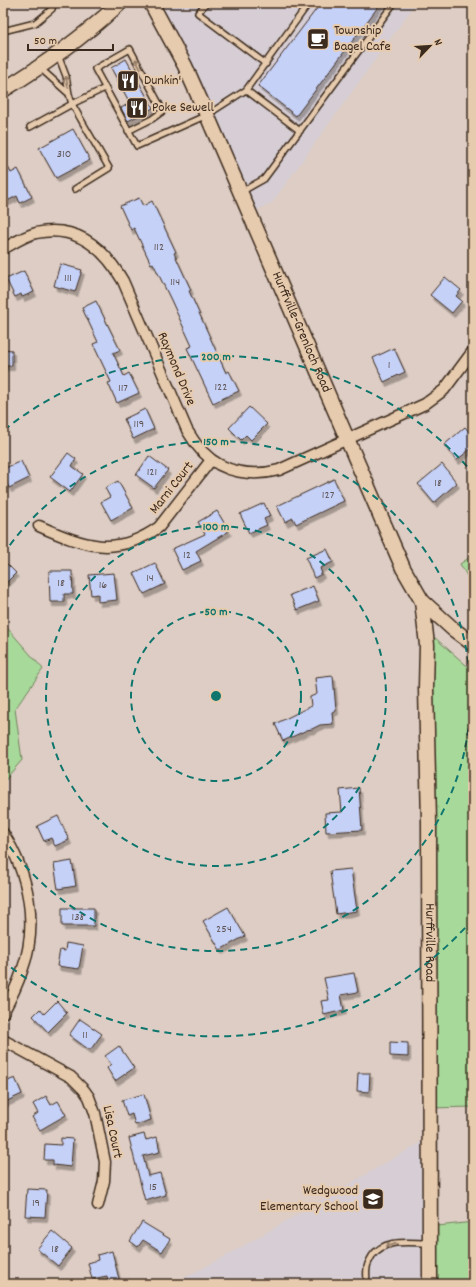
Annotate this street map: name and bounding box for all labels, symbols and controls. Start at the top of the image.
place label: Township Bagel Cafe [334,21,391,57]
scale bar [28,26,113,52]
cafe icon: Township Bagel Cafe [305,26,331,52]
north arrow [410,26,450,66]
text: 50 m [34,33,57,50]
text: N [429,37,446,49]
one-way arrow [134,58,142,70]
restaurant icon: Dunkin' [115,68,141,94]
place label: Dunkin' [144,71,181,91]
one-way arrow [62,75,70,88]
restaurant icon: Poke Sewell [124,95,150,121]
place label: Poke Sewell [152,98,215,118]
house number: 310 [57,146,71,163]
house number: 112 [154,239,164,256]
street label: Hurffville-Grenloch Road [266,269,336,396]
house number: 111 [64,270,72,287]
house number: 114 [170,274,180,291]
street label: Raymond Drive [152,329,200,409]
text: 200 m [201,349,231,366]
house number: 1 [388,357,390,374]
house number: 122 [214,379,228,396]
house number: 117 [118,380,128,397]
house number: 119 [134,416,144,433]
text: 150 m [203,434,229,451]
street label: Marni Court [145,458,199,518]
house number: 121 [147,464,157,481]
house number: 18 [434,475,442,492]
house number: 127 [322,487,335,504]
text: 100 m [203,519,229,536]
house number: 12 [183,547,191,564]
house number: 14 [146,570,154,587]
house number: 18 [57,575,65,592]
house number: 16 [99,577,107,594]
text: 50 m [204,604,228,621]
centre of rings [209,689,223,703]
street label: Hurffville Road [419,903,439,982]
house number: 138 [72,909,85,926]
house number: 254 [216,921,232,938]
house number: 11 [82,1027,88,1044]
street label: Lisa Court [97,1104,127,1160]
house number: 15 [149,1179,157,1196]
place label: Wedgwood Elementary School [260,1181,359,1217]
school or university icon: Wedgwood Elementary School [360,1186,386,1212]
house number: 19 [32,1195,40,1212]
house number: 18 [51,1241,59,1258]
one-way arrow [385,1241,398,1249]

